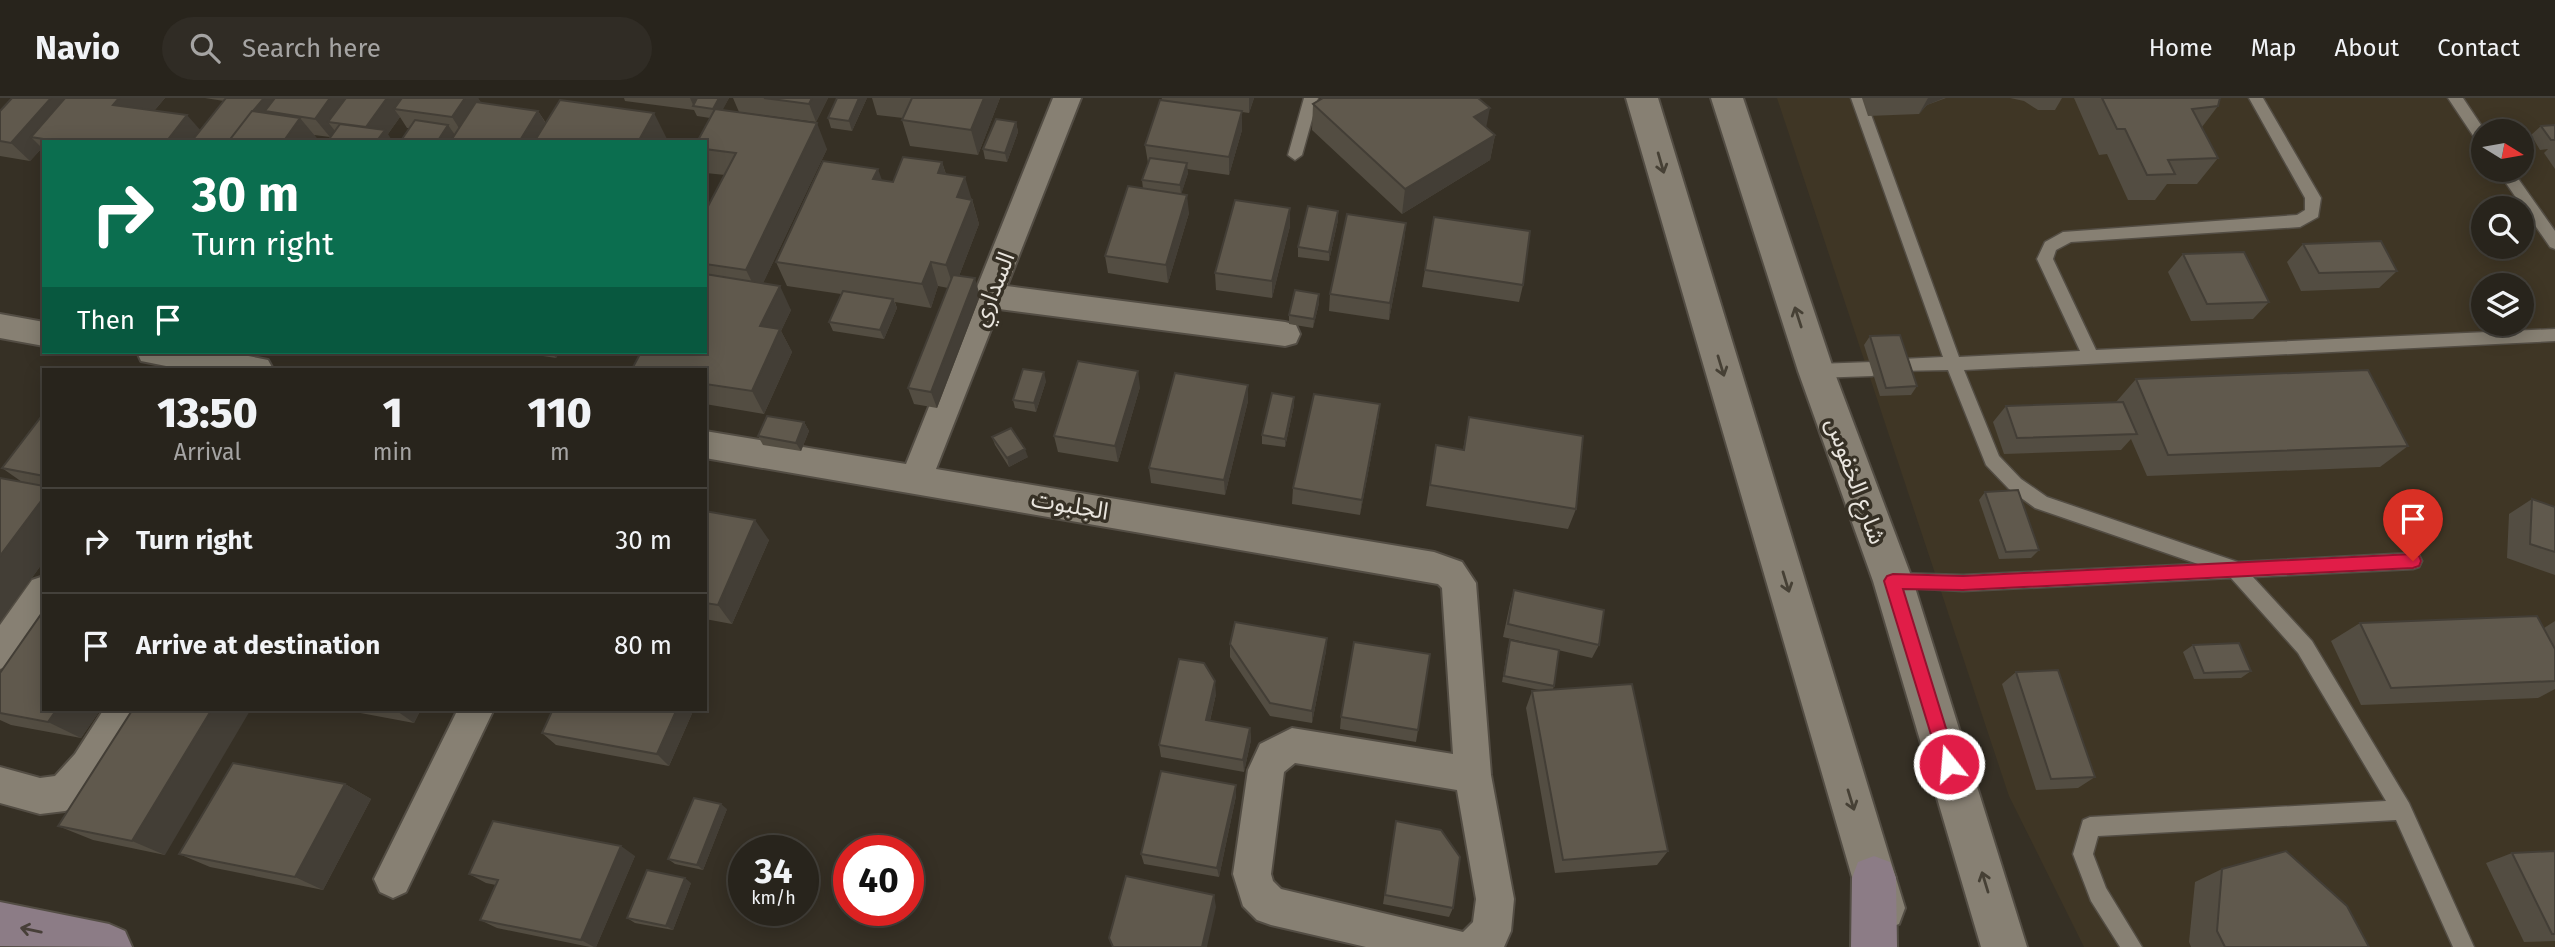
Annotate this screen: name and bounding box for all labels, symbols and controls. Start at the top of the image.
search box [162,17,652,80]
text: Navio [35,28,120,68]
icon: search [186,29,224,67]
text: Search here [242,33,381,64]
text: Home [2149,34,2213,62]
text: Map [2251,34,2297,62]
text: About [2335,34,2399,62]
text: Contact [2437,34,2520,62]
north arrow [2471,119,2534,182]
map controls [2471,119,2534,336]
one-way arrow [1656,152,1669,174]
text: 30 m [192,165,299,224]
icon: right [77,168,168,259]
button: search [2471,196,2534,259]
text: Turn right [192,225,334,263]
street label: السداري [965,248,1025,332]
button: layers [2471,273,2534,336]
icon: arrive [149,301,187,339]
text: Then [77,305,135,336]
one-way arrow [1791,306,1804,328]
one-way arrow [1716,355,1729,377]
text: 13:50 [157,388,258,438]
text: 1 [383,388,403,438]
text: 110 [528,388,592,438]
street label: شارع الخفوس [1817,414,1892,549]
text: Arrival [174,438,241,466]
text: min [373,438,413,466]
text: m [550,438,570,466]
street label: الجلبوت [1029,484,1111,526]
pin [2383,489,2443,561]
icon: arrive [2394,500,2432,538]
icon: right [77,522,115,560]
text: Turn right [136,525,253,556]
text: 30 m [615,525,672,556]
one-way arrow [1780,570,1793,592]
icon: arrive [77,627,115,665]
text: Arrive at destination [136,630,380,661]
text: 80 m [614,630,672,661]
position arrow [1912,727,1986,801]
one-way arrow [1845,788,1858,810]
speed limit sign: 40 [833,835,924,926]
text: 34 [755,850,792,892]
one-way arrow [1977,871,1990,893]
text: km/h [751,887,796,909]
one-way arrow [20,923,43,937]

